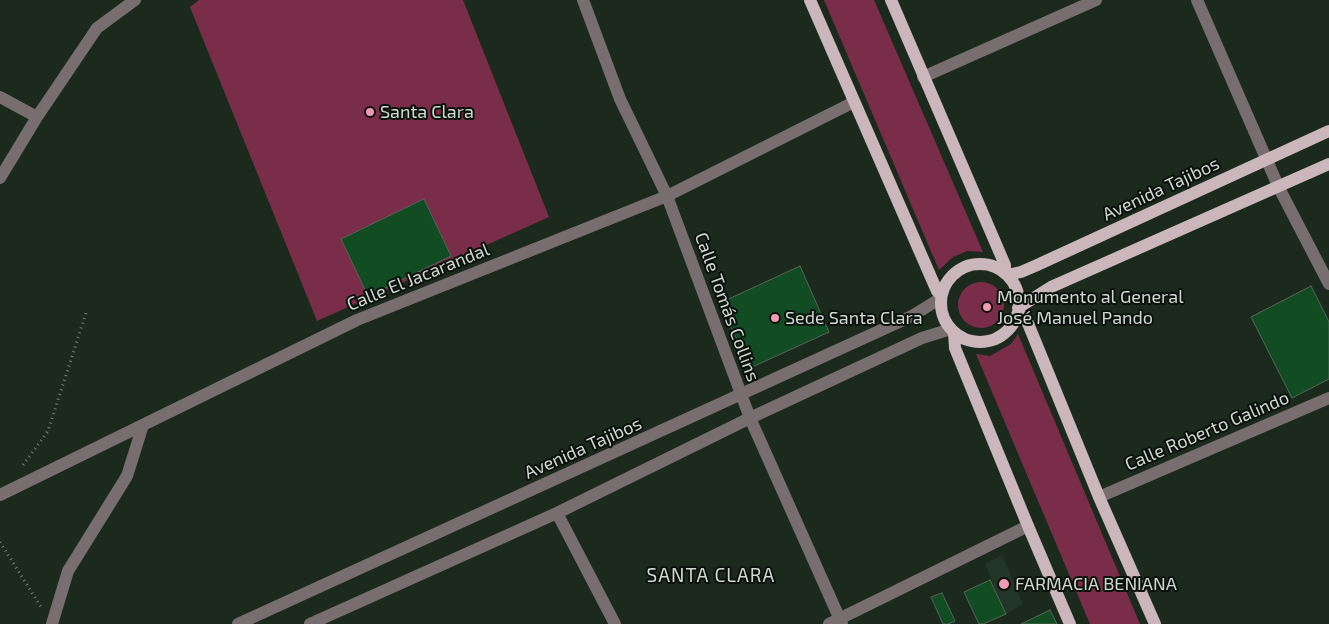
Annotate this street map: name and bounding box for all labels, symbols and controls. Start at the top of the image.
place label: Santa Clara [380,101,474,123]
marker: Santa Clara [364,106,376,118]
street label: Avenida Tajibos [1099,153,1223,225]
street label: Calle Tomás Collins [690,229,764,385]
street label: Calle El Jacarandal [344,239,492,315]
place label: Monumento al General José Manuel Pando [997,286,1183,328]
marker: Monumento al General José Manuel Pando [981,301,993,313]
place label: Sede Santa Clara [785,307,923,329]
marker: Sede Santa Clara [769,312,781,324]
street label: Calle Roberto Galindo [1122,387,1292,475]
street label: Avenida Tajibos [521,412,645,484]
district label: SANTA CLARA [645,565,777,587]
place label: FARMACIA BENIANA [1015,573,1177,595]
marker: FARMACIA BENIANA [997,577,1011,591]

